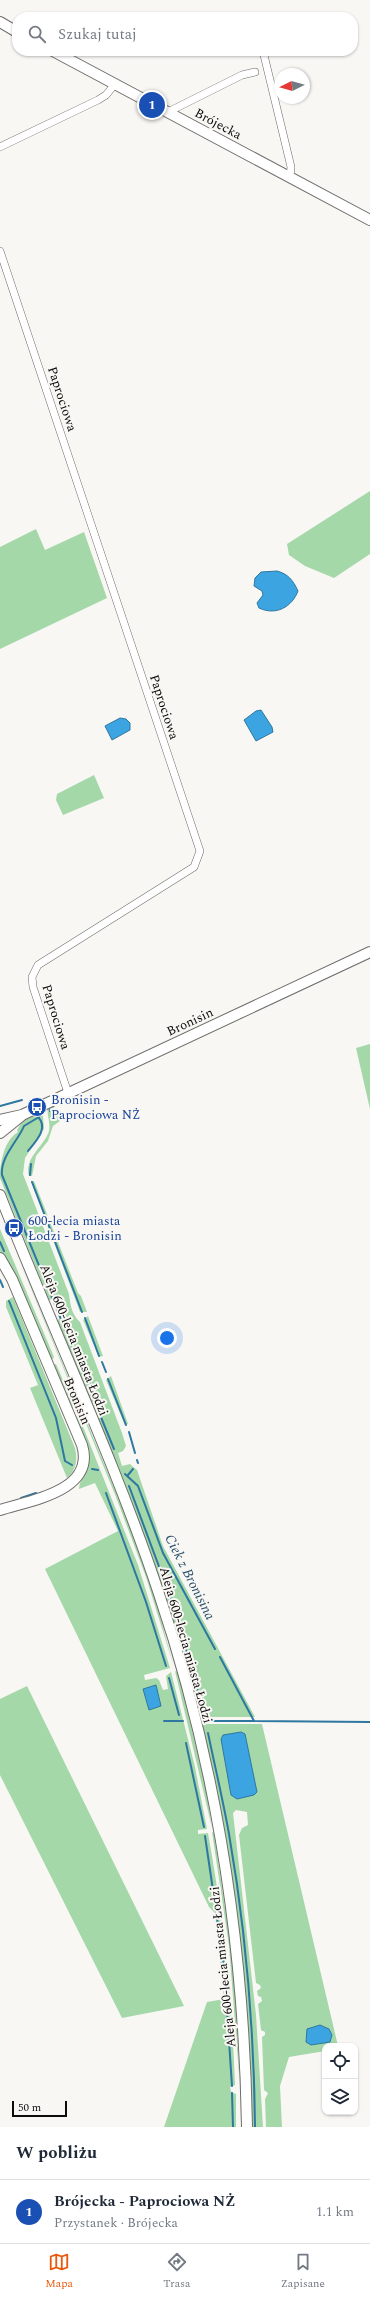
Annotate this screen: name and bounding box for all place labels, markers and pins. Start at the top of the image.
pin: 1 [139,90,165,120]
place label: Bronisin - Paprociowa NŻ [51,1090,140,1125]
bus stop icon: Bronisin - Paprociowa NŻ [26,1096,48,1118]
place label: 600-lecia miasta Łodzi - Bronisin [28,1211,122,1246]
bus stop icon: 600-lecia miasta Łodzi - Bronisin [3,1217,25,1239]

